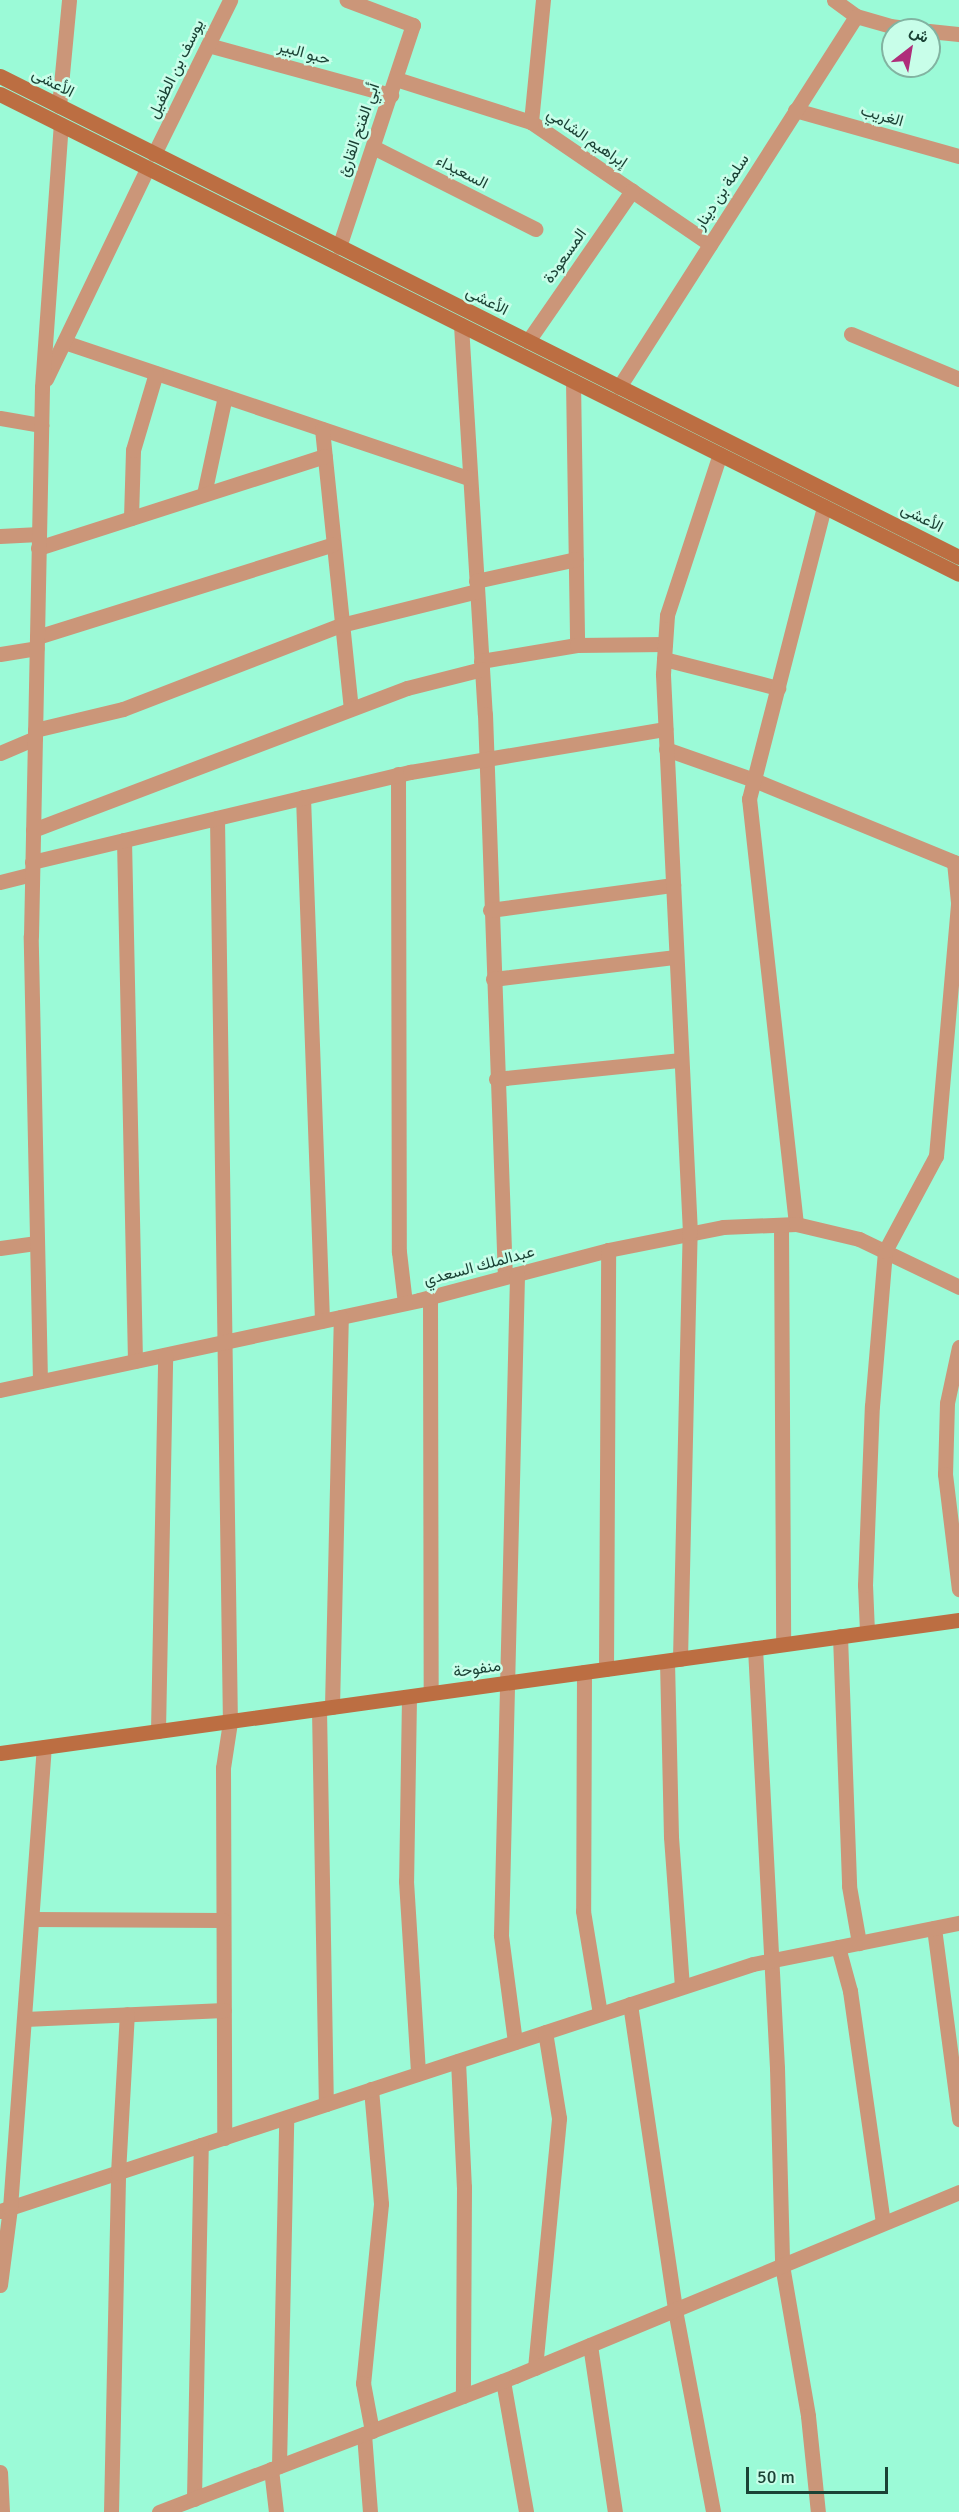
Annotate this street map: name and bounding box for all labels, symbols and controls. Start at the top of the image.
street label: يوسف بن الطفيل [144,16,208,122]
north arrow [881,18,941,78]
text: ش [906,21,933,48]
street label: حبو البير [276,37,332,69]
street label: الأعشى [29,64,77,102]
street label: أبي الفتح القارئ [334,81,384,179]
street label: الغريب [858,101,906,131]
street label: إبراهيم الشامي [543,104,631,172]
street label: السعيداء [433,151,491,193]
street label: سلمة بن دينار [690,151,754,233]
street label: المسعودة [539,225,591,287]
street label: الأعشى [463,282,511,320]
street label: الأعشى [898,499,946,537]
street label: عبدالملك السعدي [422,1242,536,1290]
street label: منفوحة [452,1656,502,1682]
scale bar [749,2455,892,2493]
text: 50 m [757,2466,795,2488]

